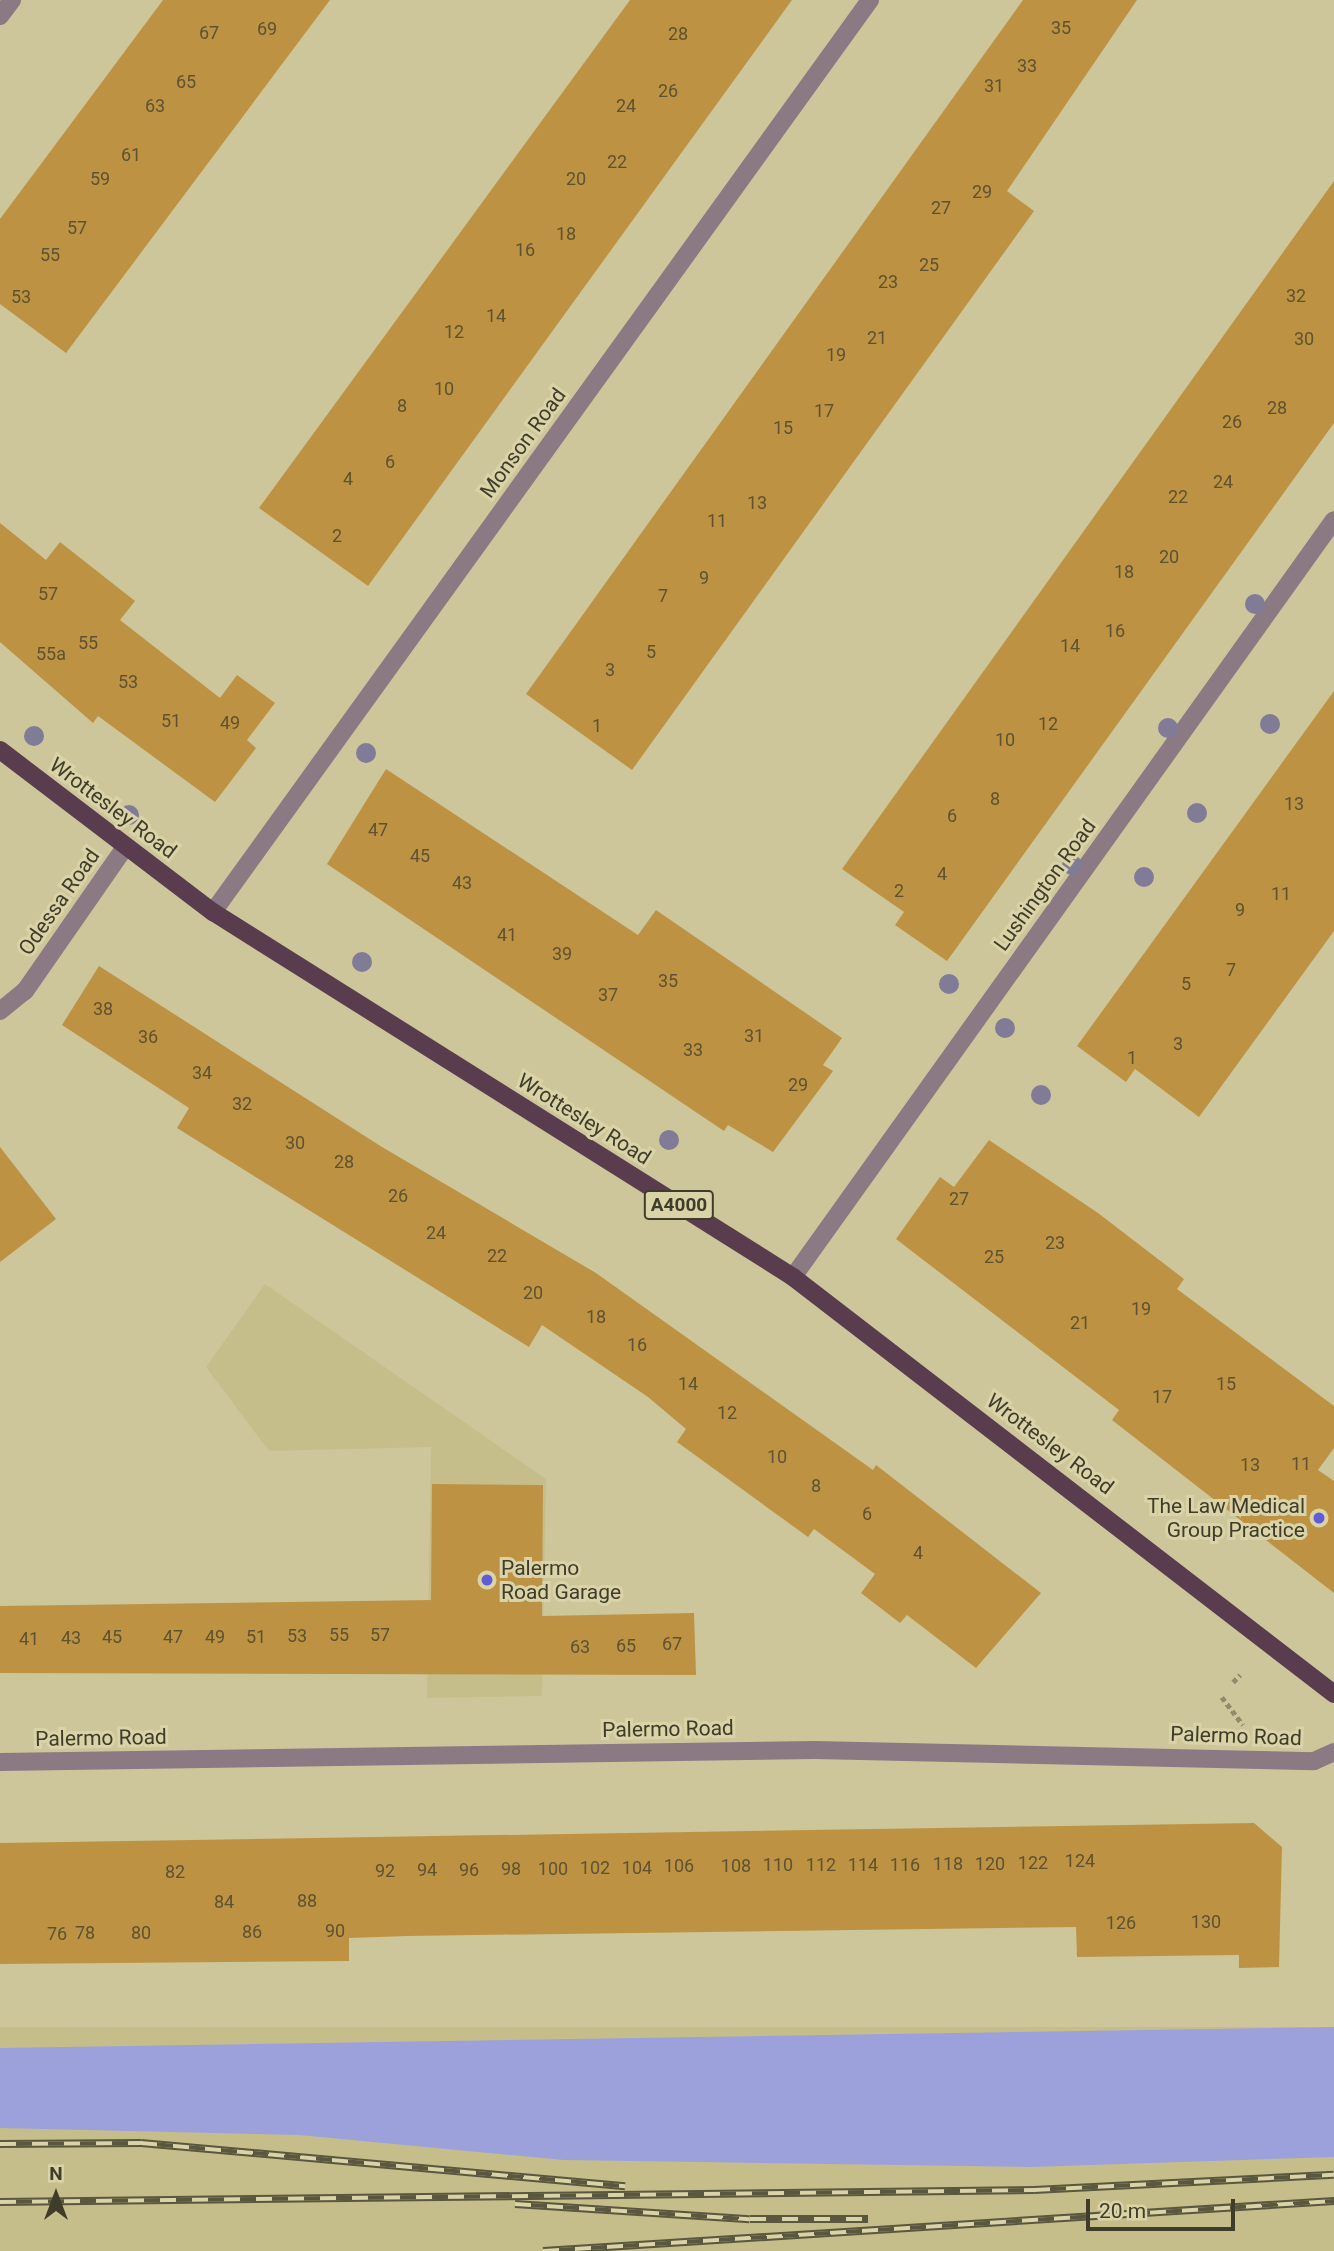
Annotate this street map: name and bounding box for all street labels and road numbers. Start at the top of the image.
street label: Monson Road [475,383,571,503]
street label: Wrottesley Road [45,752,181,864]
street label: Lushington Road [989,814,1101,956]
street label: Odessa Road [13,844,105,960]
street label: Wrottesley Road [513,1068,655,1170]
road number: A4000 [642,1190,716,1220]
street label: Wrottesley Road [982,1388,1118,1500]
street label: Palermo Road [602,1715,734,1743]
street label: Palermo Road [1170,1721,1302,1751]
street label: Palermo Road [35,1724,167,1752]

